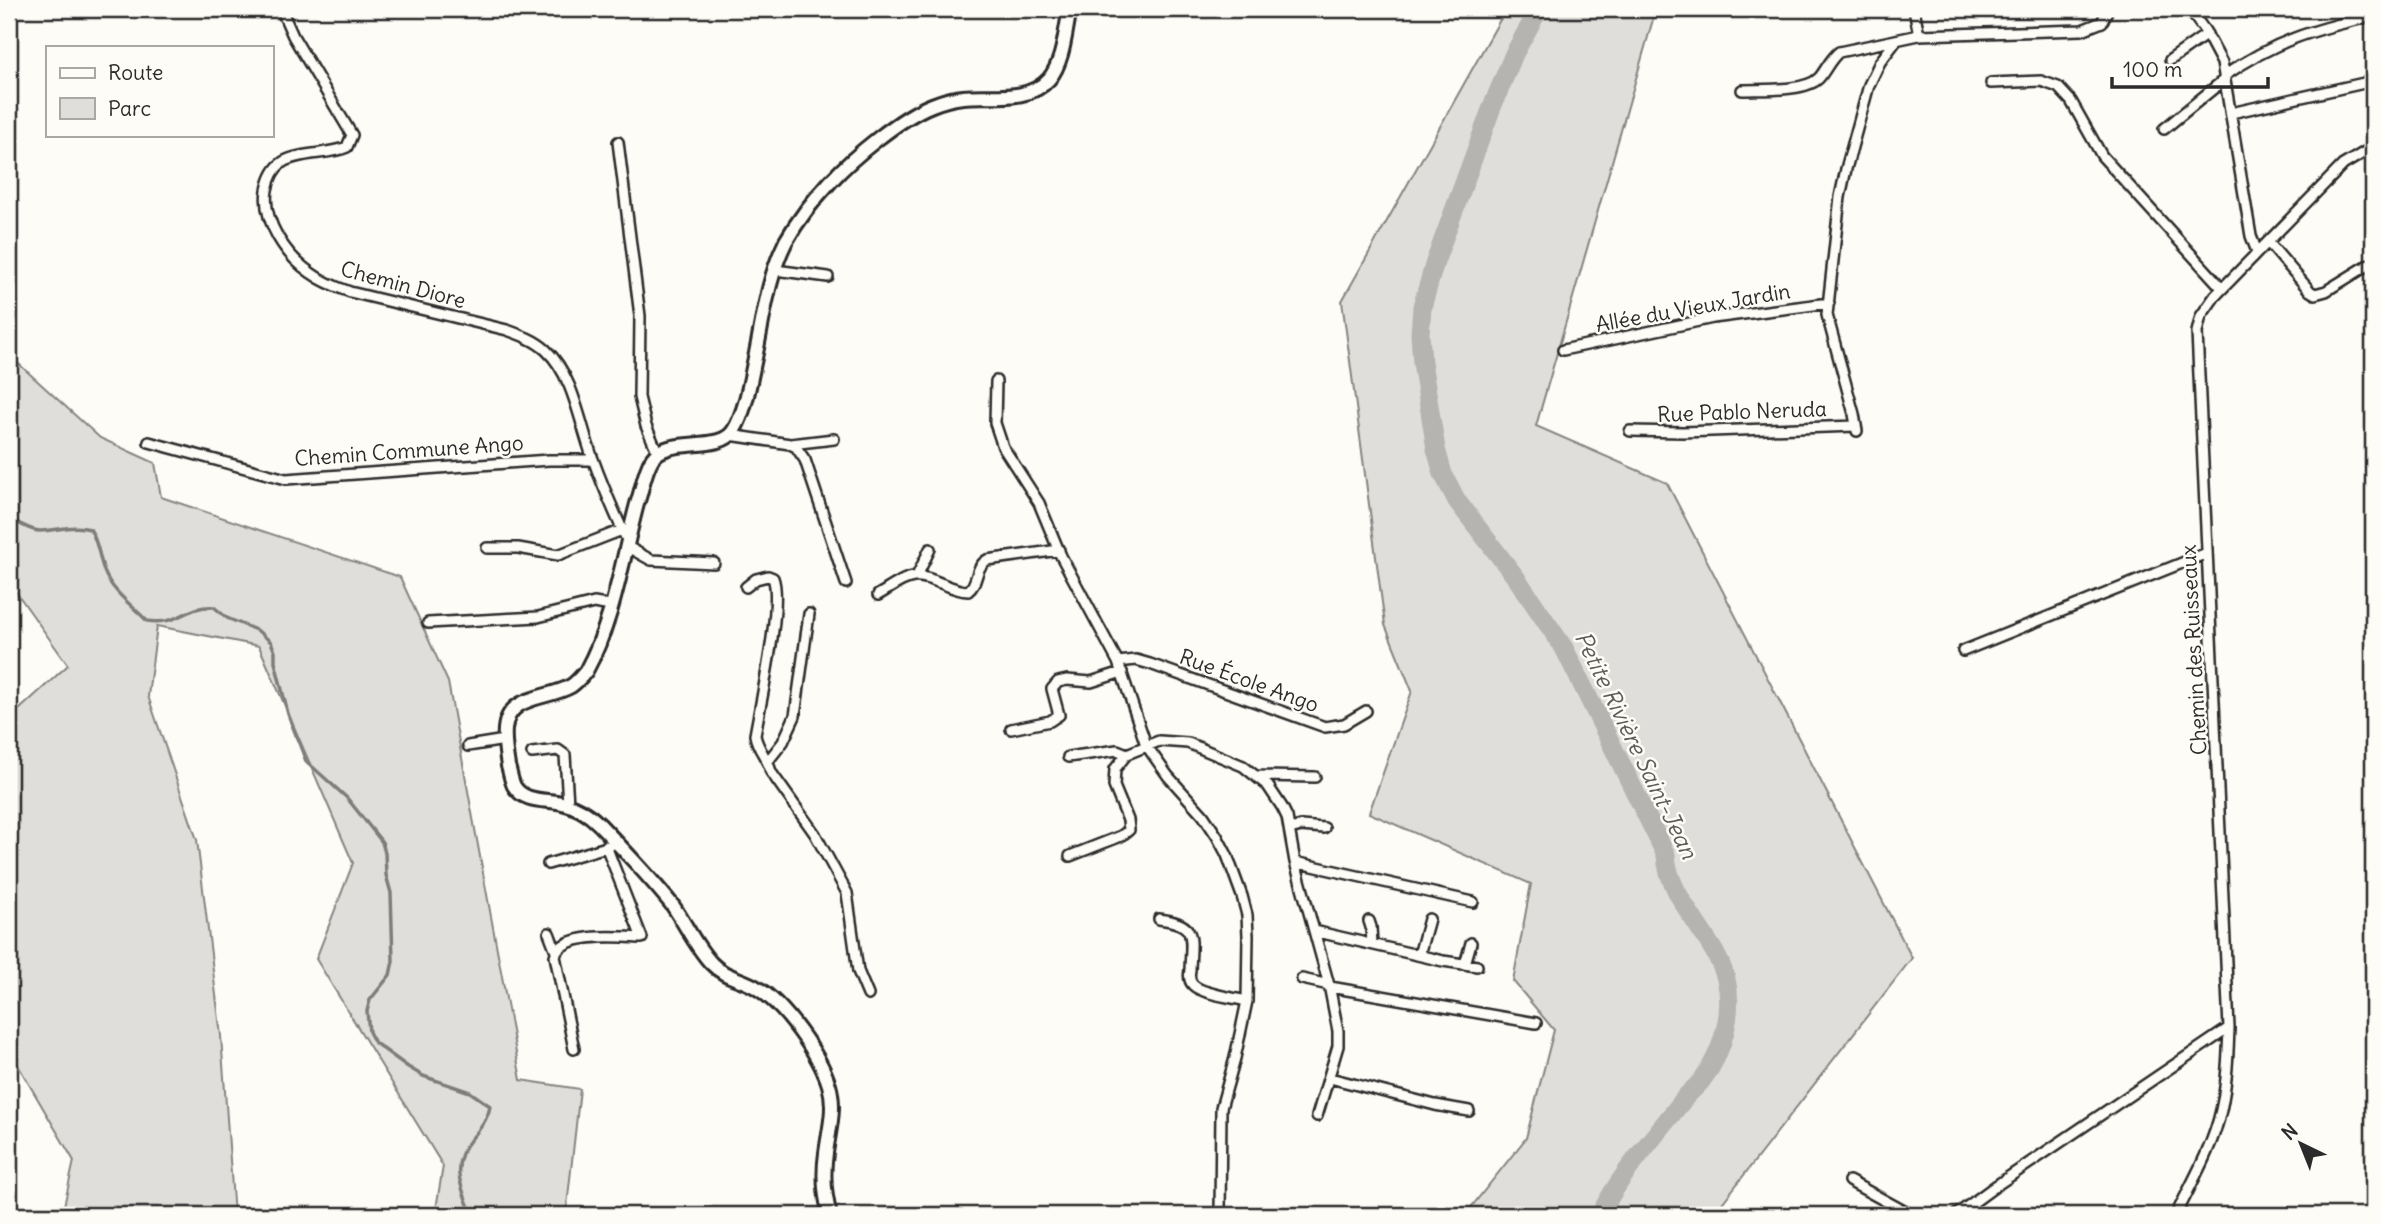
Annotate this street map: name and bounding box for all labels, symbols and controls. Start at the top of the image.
legend [46,46,273,136]
scale bar [2112,46,2268,90]
text: 100 m [2123,56,2182,83]
text: Route [108,59,163,86]
text: Parc [108,95,151,122]
street label: Chemin Diore [338,255,469,314]
street label: Allée du Vieux Jardin [1594,277,1792,338]
street label: Rue Pablo Neruda [1657,395,1827,428]
street label: Chemin Commune Ango [294,429,524,472]
street label: Chemin des Ruisseaux [2175,544,2212,756]
water label: Petite Rivière Saint-Jean [1569,626,1704,864]
street label: Rue École Ango [1176,643,1322,718]
north arrow [2266,1108,2336,1178]
text: N [2276,1118,2302,1145]

